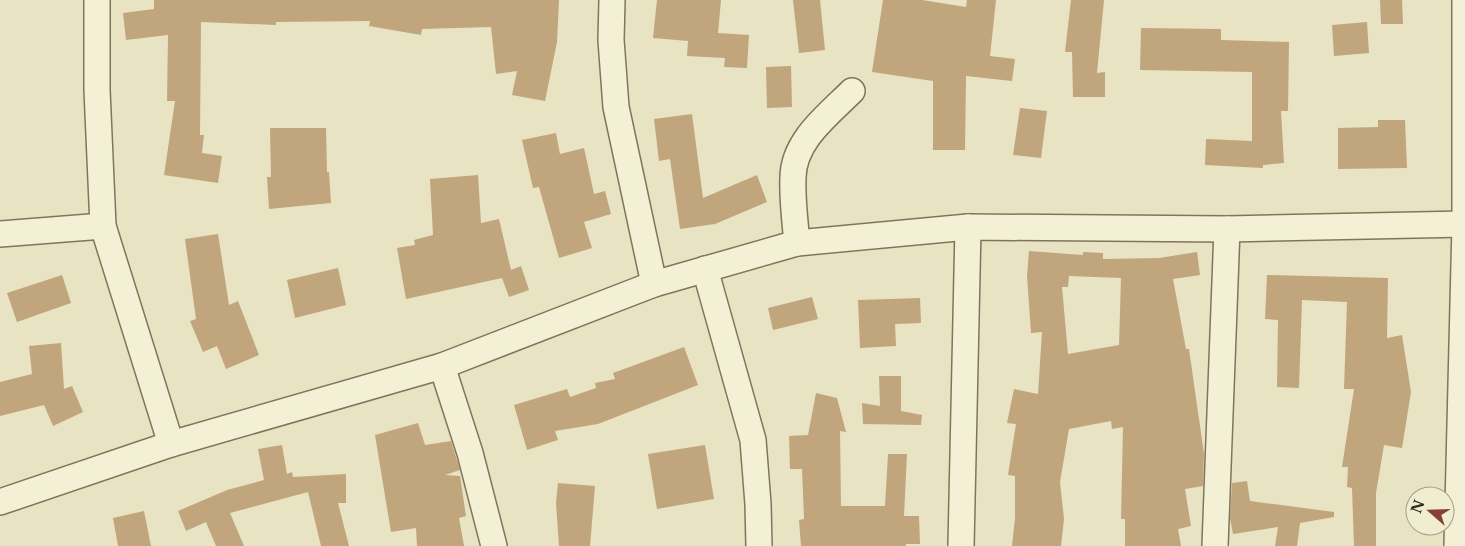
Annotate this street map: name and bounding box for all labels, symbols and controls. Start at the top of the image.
north arrow [1405,486,1455,536]
text: N [1407,497,1428,516]

